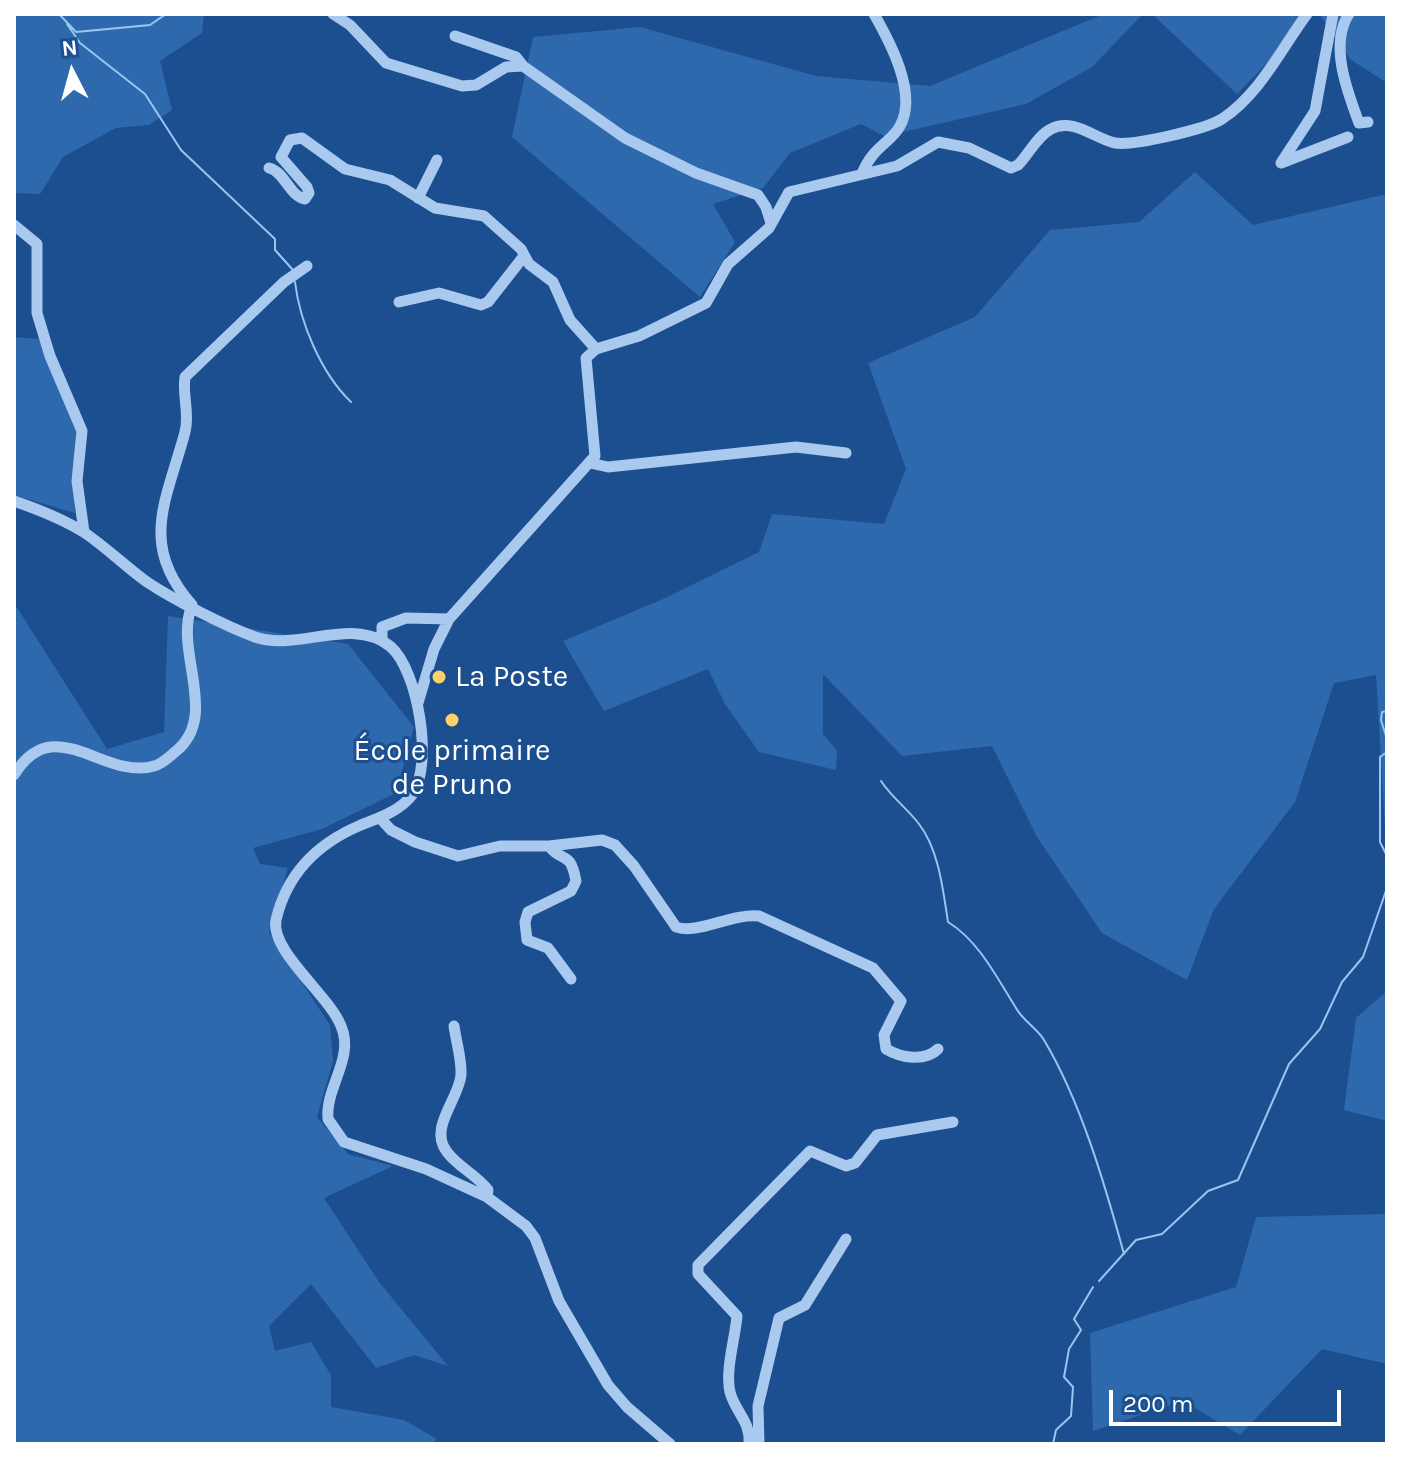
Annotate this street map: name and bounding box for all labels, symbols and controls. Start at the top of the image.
north arrow [32,32,112,112]
text: N [60,34,79,62]
place label: La Poste [455,659,568,695]
marker: La Poste [430,668,448,686]
marker: École primaire de Pruno [443,711,461,729]
place label: École primaire de Pruno [354,733,550,804]
scale bar [1113,1374,1345,1424]
text: 200 m [1123,1390,1194,1418]

